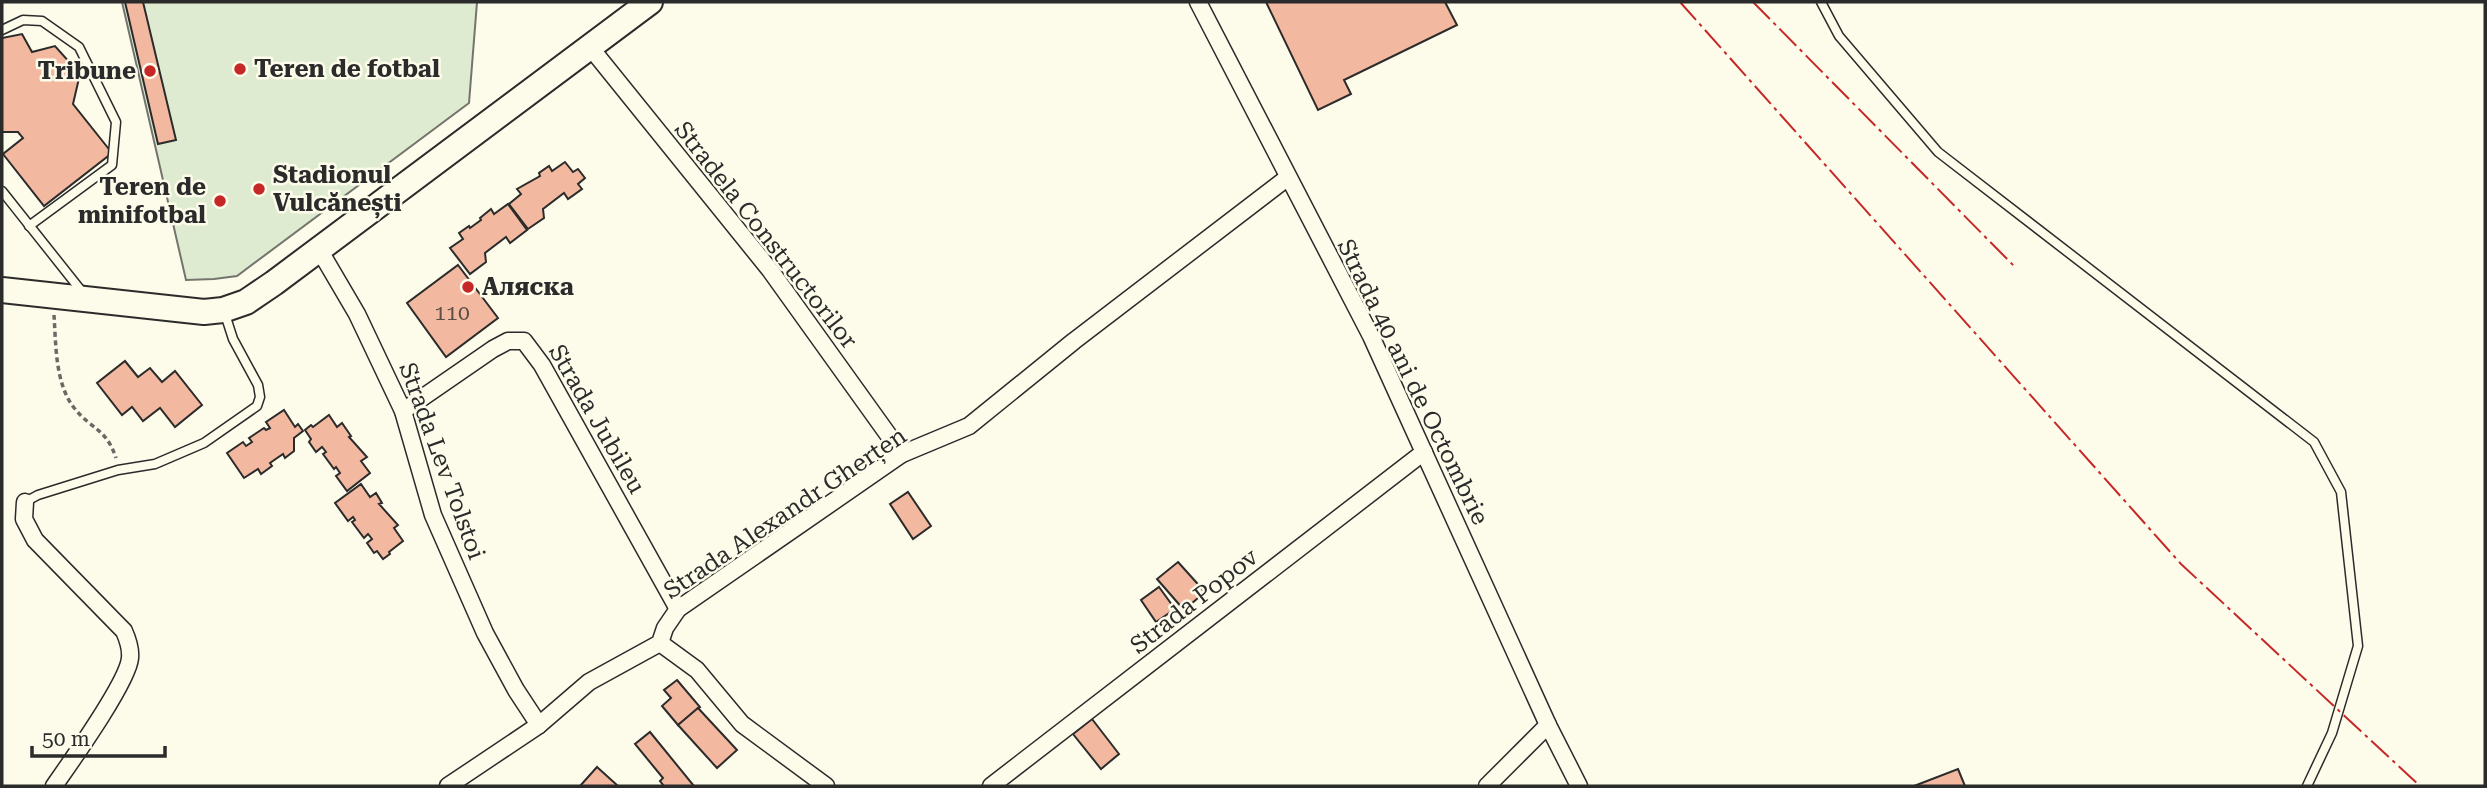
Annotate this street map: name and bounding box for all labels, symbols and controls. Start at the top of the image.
place label: Teren de fotbal [254,55,440,83]
place label: Tribune [38,57,136,85]
marker: Teren de fotbal [232,61,248,77]
marker: Tribune [142,63,158,79]
street label: Stradela Constructorilor [669,116,863,354]
place label: Stadionul Vulcănești [273,161,401,219]
place label: Teren de minifotbal [78,173,206,229]
marker: Stadionul Vulcănești [251,181,267,197]
marker: Teren de minifotbal [212,193,228,209]
street label: Strada 40 ani de Octombrie [1332,235,1494,529]
place label: Аляска [482,273,574,301]
marker: Аляска [460,279,476,295]
house number: 110 [434,301,470,325]
street label: Strada Jubileu [543,339,651,499]
street label: Strada Lev Tolstoi [393,359,491,564]
street label: Strada Alexandr Gherțen [658,421,913,606]
street label: Strada Popov [1125,542,1263,659]
scale bar [32,714,164,758]
text: 50 m [42,727,90,751]

